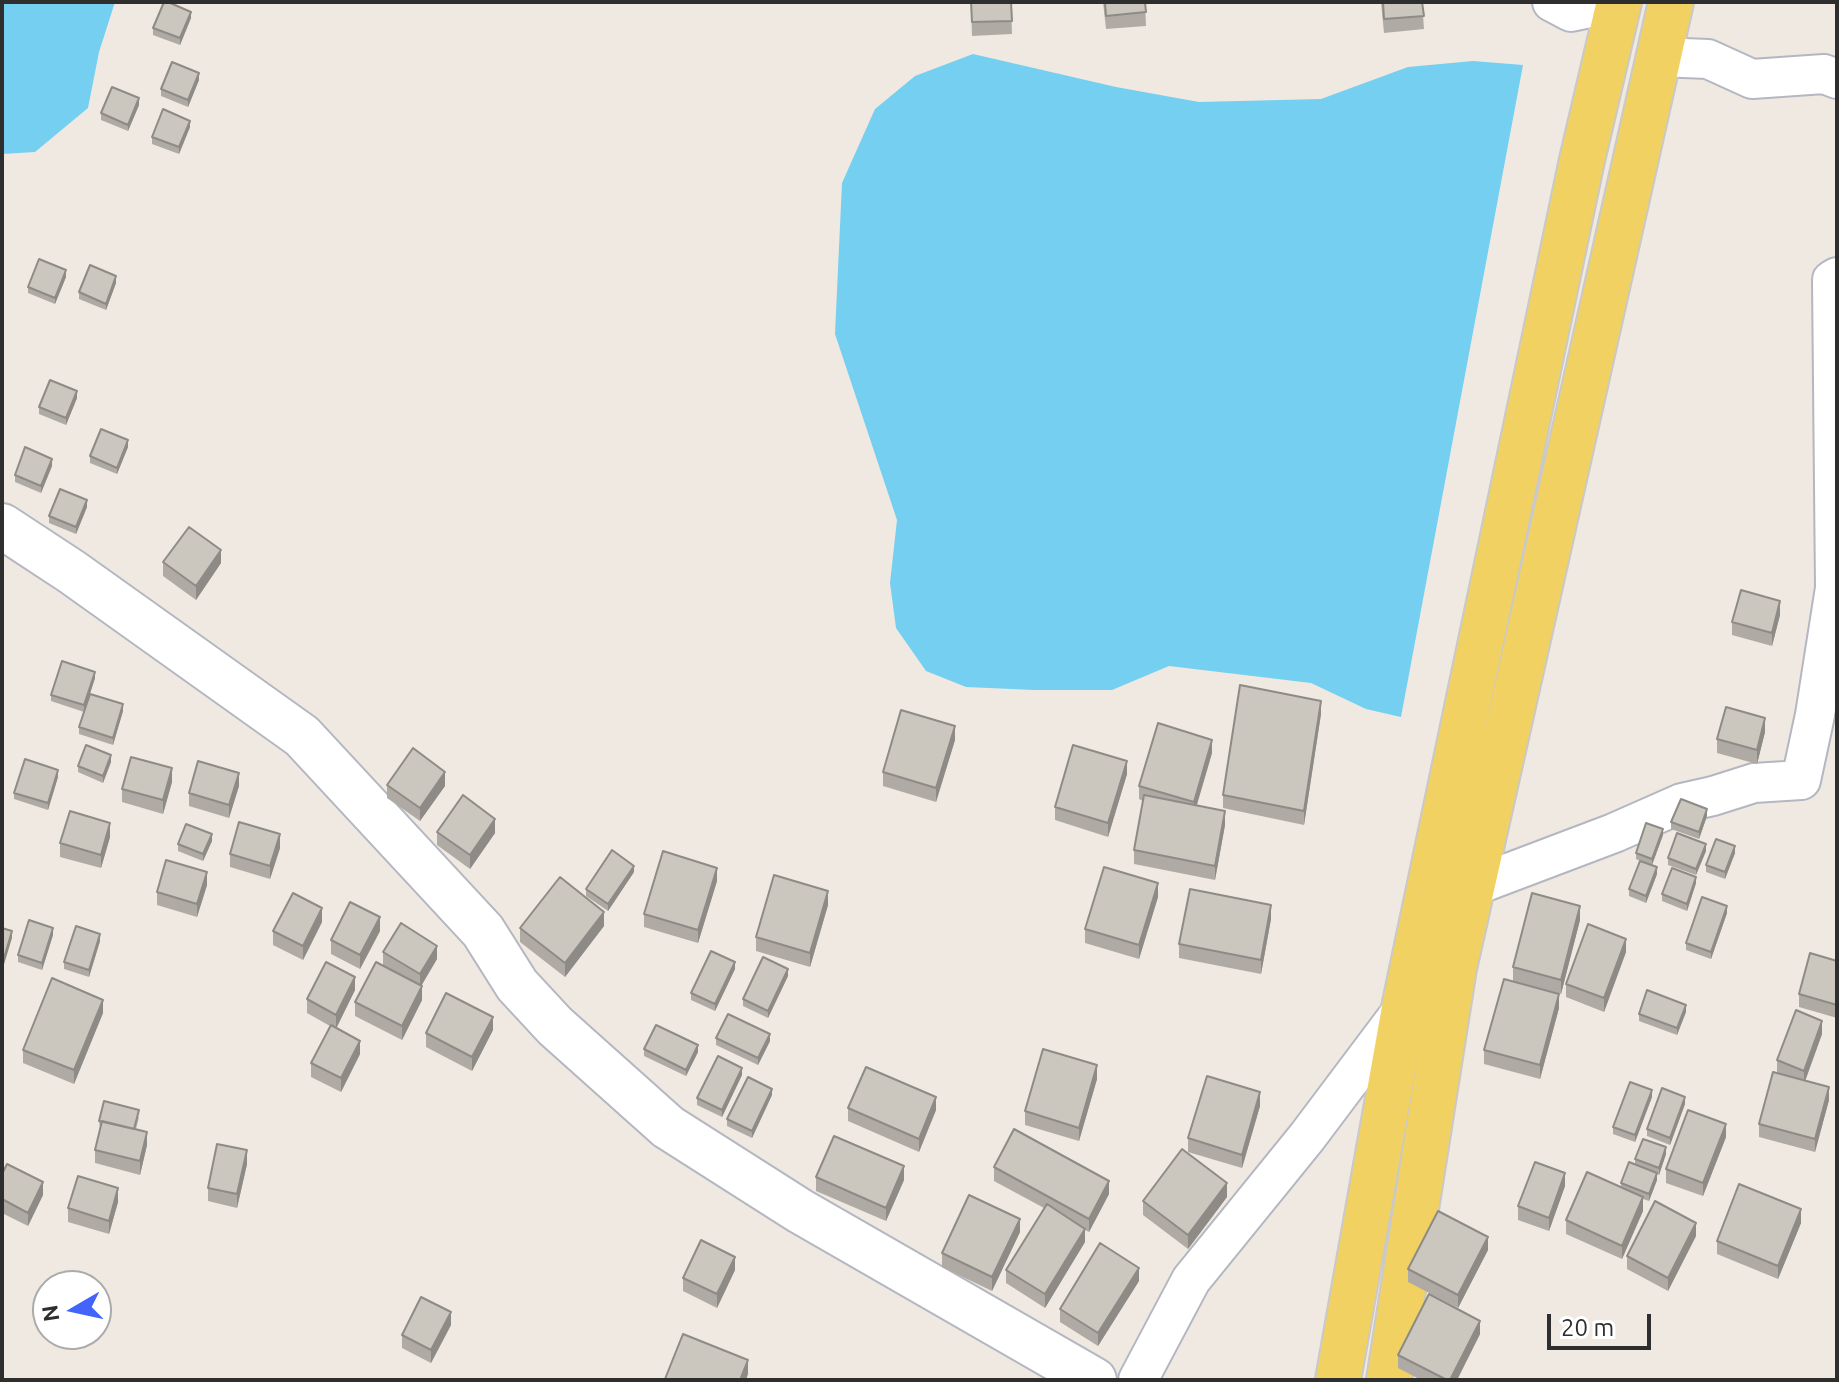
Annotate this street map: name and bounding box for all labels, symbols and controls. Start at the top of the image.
north arrow [32,1270,112,1350]
scale bar [1551,1298,1655,1348]
text: N [36,1303,63,1324]
text: 20 m [1561,1314,1614,1341]

